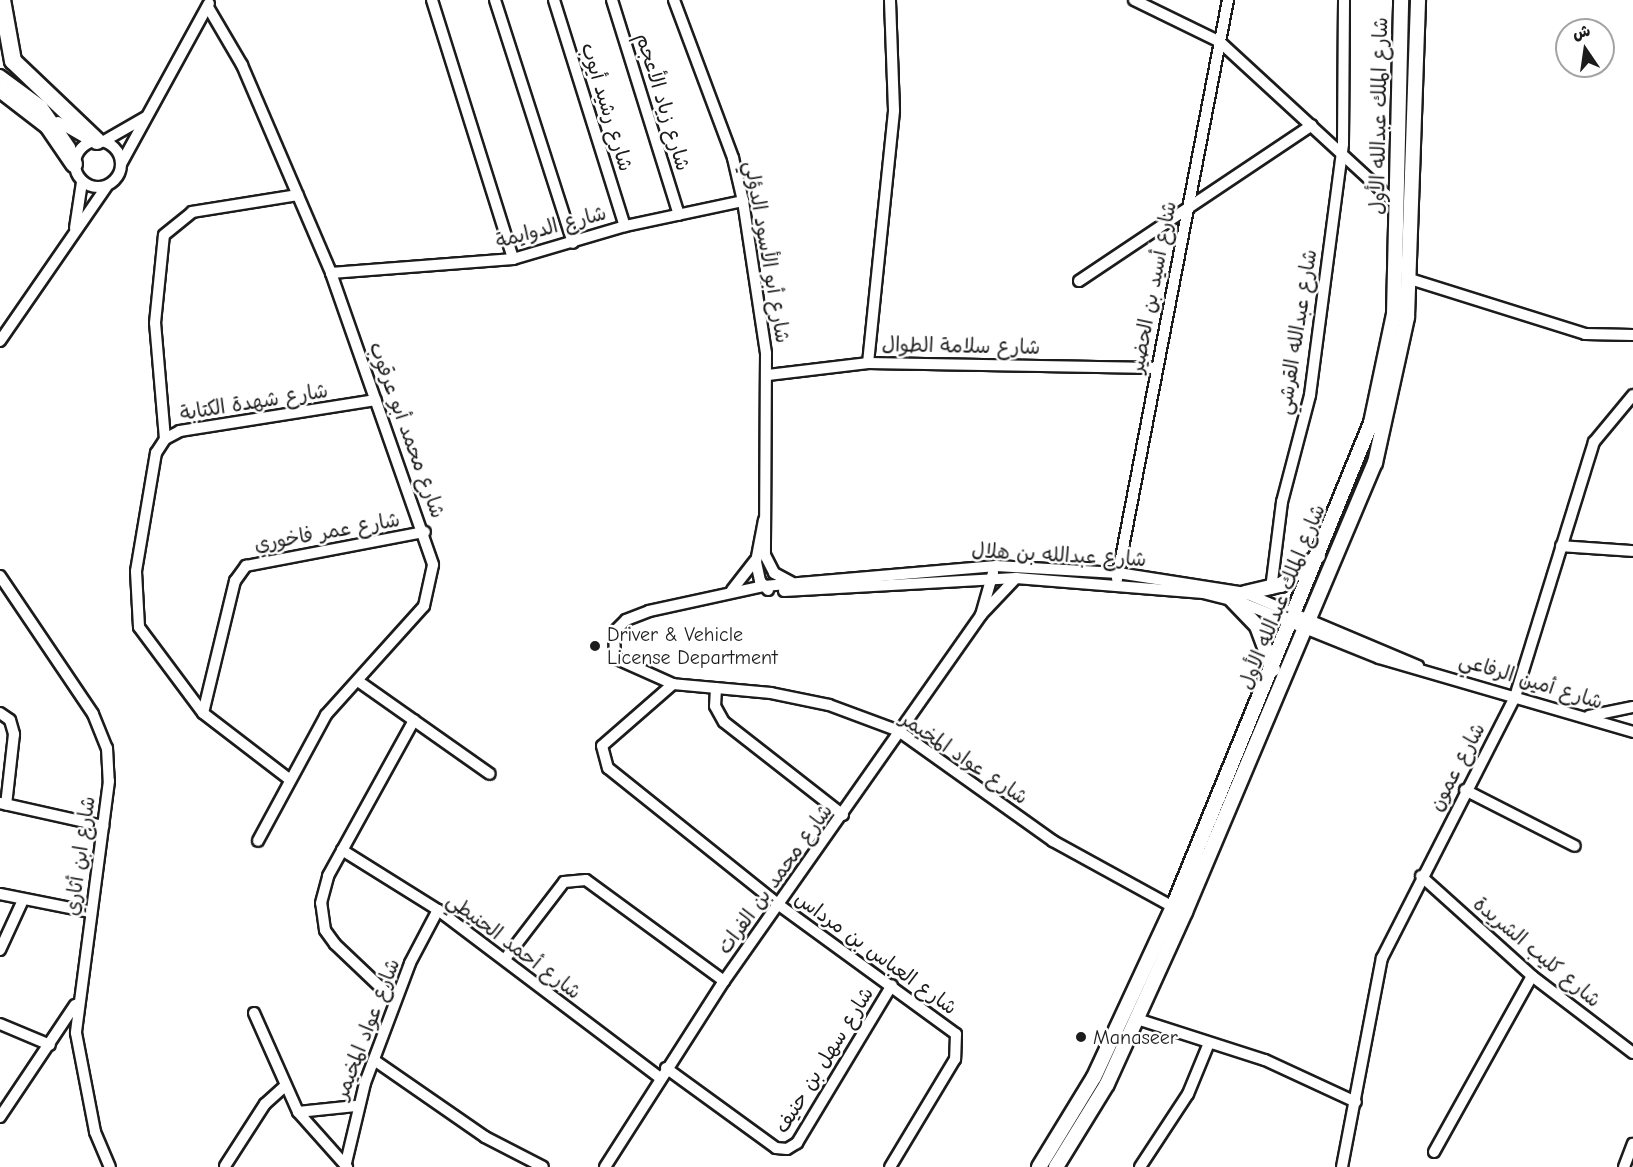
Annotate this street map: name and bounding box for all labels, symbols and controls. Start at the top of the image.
street label: شارع الملك عبدالله الأول [1365,17,1393,215]
north arrow [1555,18,1615,78]
text: ش [1571,22,1592,43]
street label: شارع زياد الأعجم [631,30,695,174]
street label: شارع رشيد أيوب [576,40,638,174]
street label: شارع أبو الأسود الدؤلي [739,159,795,345]
street label: شارع أسيد بن الحضير [1125,199,1181,375]
street label: شارع الدوايمة [493,201,609,253]
street label: شارع عبدالله القرشي [1272,248,1322,416]
street label: شارع سلامة الطوال [882,333,1040,359]
street label: شارع محمد أبو عرقوب [364,339,450,521]
street label: شارع شهدة الكتابة [178,378,330,426]
street label: شارع الملك عبدالله الأول [1234,501,1330,693]
street label: شارع عمر فاخوري [252,507,402,557]
street label: شارع عبدالله بن هلال [971,538,1147,572]
place label: Driver & Vehicle License Department [607,622,778,669]
marker: Driver & Vehicle License Department [588,639,602,653]
street label: شارع أمين الرفاعي [1456,648,1606,714]
street label: شارع عواد المخيمر [896,706,1032,810]
street label: شارع عمون [1424,719,1490,815]
street label: شارع ابن أثاري [60,795,100,917]
street label: شارع محمد بن الفرات [712,799,838,959]
street label: شارع العباس بن مرداس [790,886,962,1020]
street label: شارع أحمد الحنيطي [442,888,586,1004]
street label: شارع كليب الشريدة [1468,892,1606,1012]
street label: شارع عواد المخيمر [329,955,405,1103]
street label: شارع سهل بن حنيف [769,983,879,1137]
place label: Manaseer [1093,1025,1178,1049]
marker: Manaseer [1074,1030,1088,1044]

